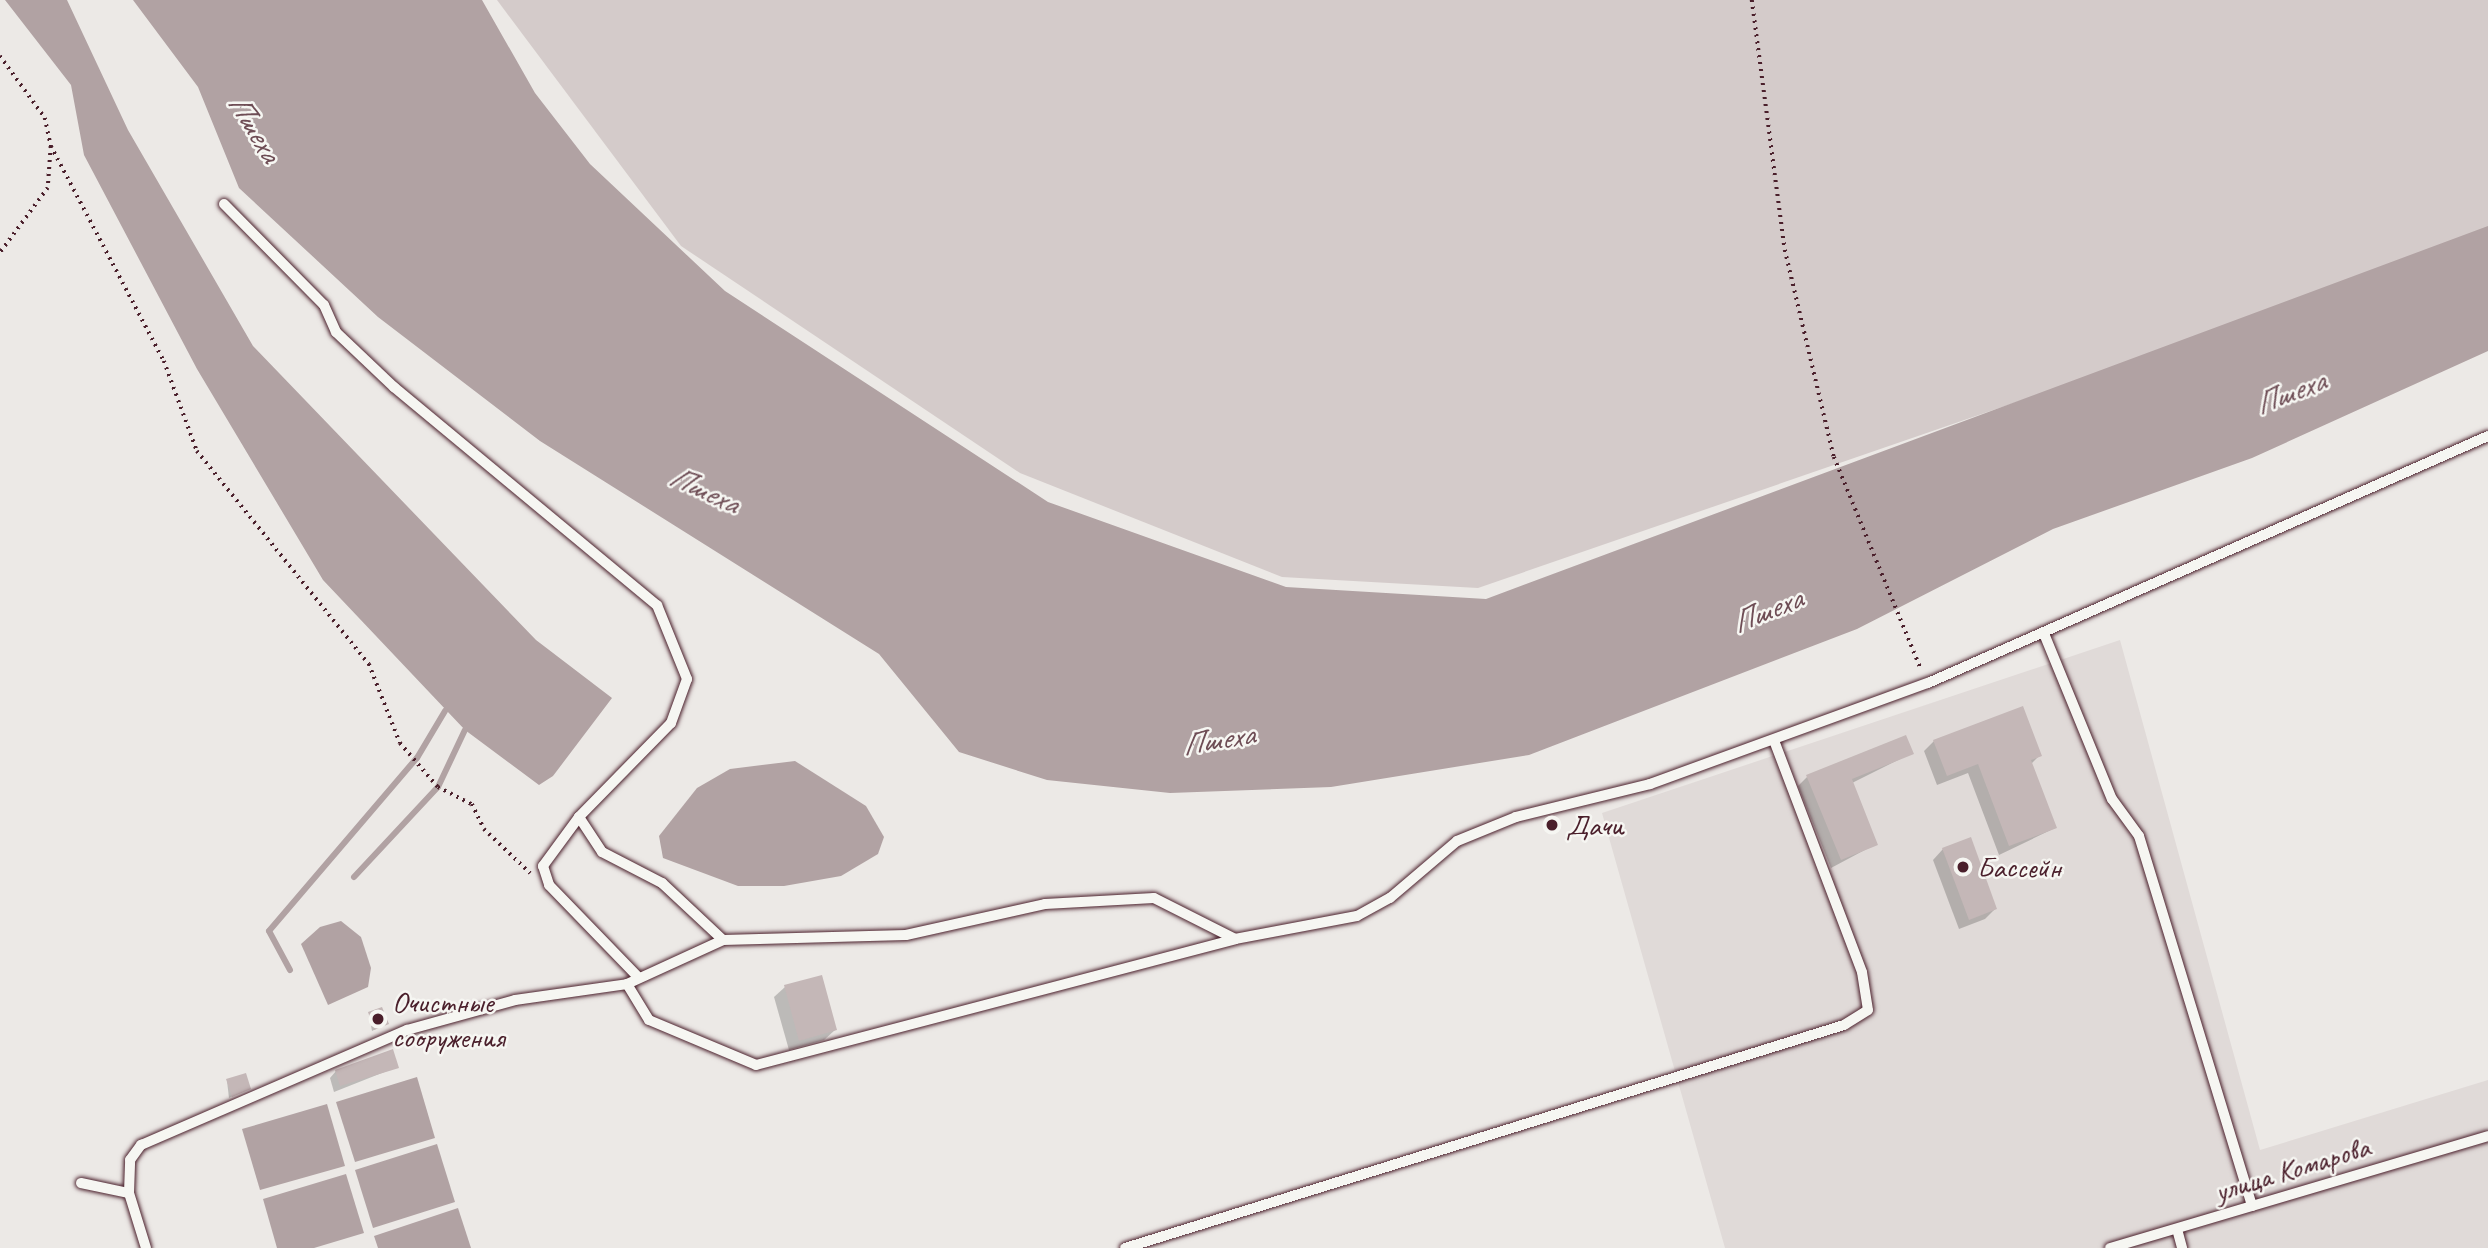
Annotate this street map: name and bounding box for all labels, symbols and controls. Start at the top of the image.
water label: Пшеха [219,87,289,169]
water label: Пшеха [2249,362,2331,424]
water label: Пшеха [663,457,745,523]
water label: Пшеха [1726,580,1808,642]
water label: Пшеха [1179,715,1257,765]
place label: Дачи [1566,807,1623,843]
marker: Дачи [1544,817,1560,833]
place label: Бассейн [1977,849,2061,885]
marker: Бассейн [1955,859,1971,875]
place label: Очистные сооружения [392,984,505,1054]
marker: Очистные сооружения [370,1011,386,1027]
street label: улица Комарова [2210,1128,2374,1210]

